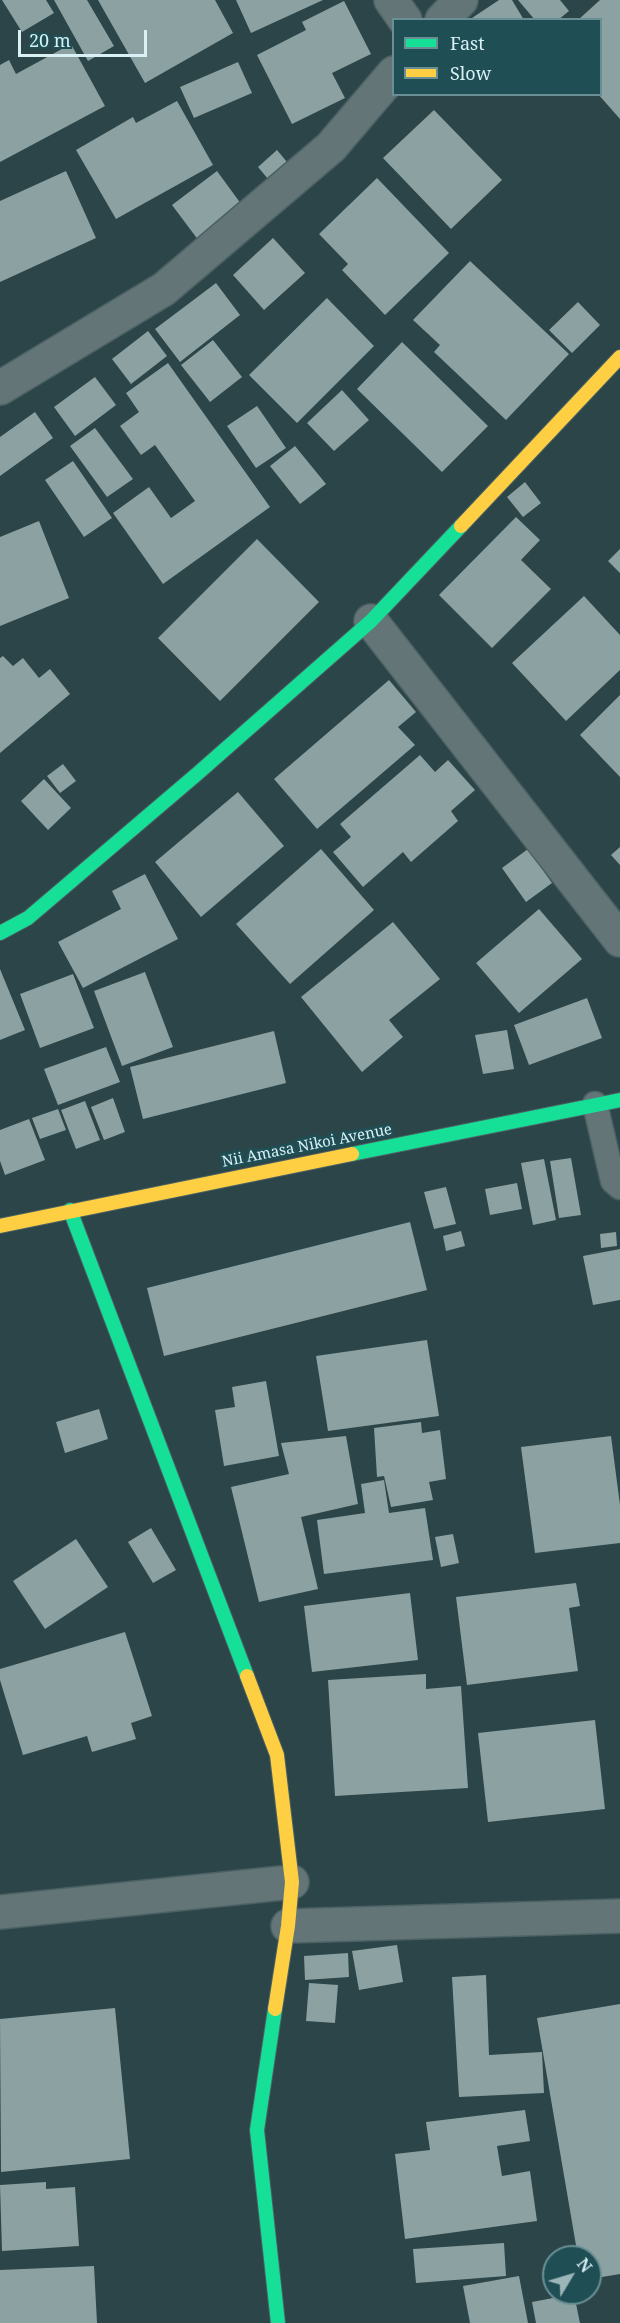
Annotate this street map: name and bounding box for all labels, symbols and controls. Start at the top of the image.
scale bar [21,18,150,56]
legend [392,18,602,96]
text: 20 m [29,28,71,52]
text: Fast [450,31,485,55]
text: Slow [450,61,491,85]
street label: Nii Amasa Nikoi Avenue [220,1121,394,1171]
north arrow [542,2245,602,2305]
text: N [572,2253,597,2277]

